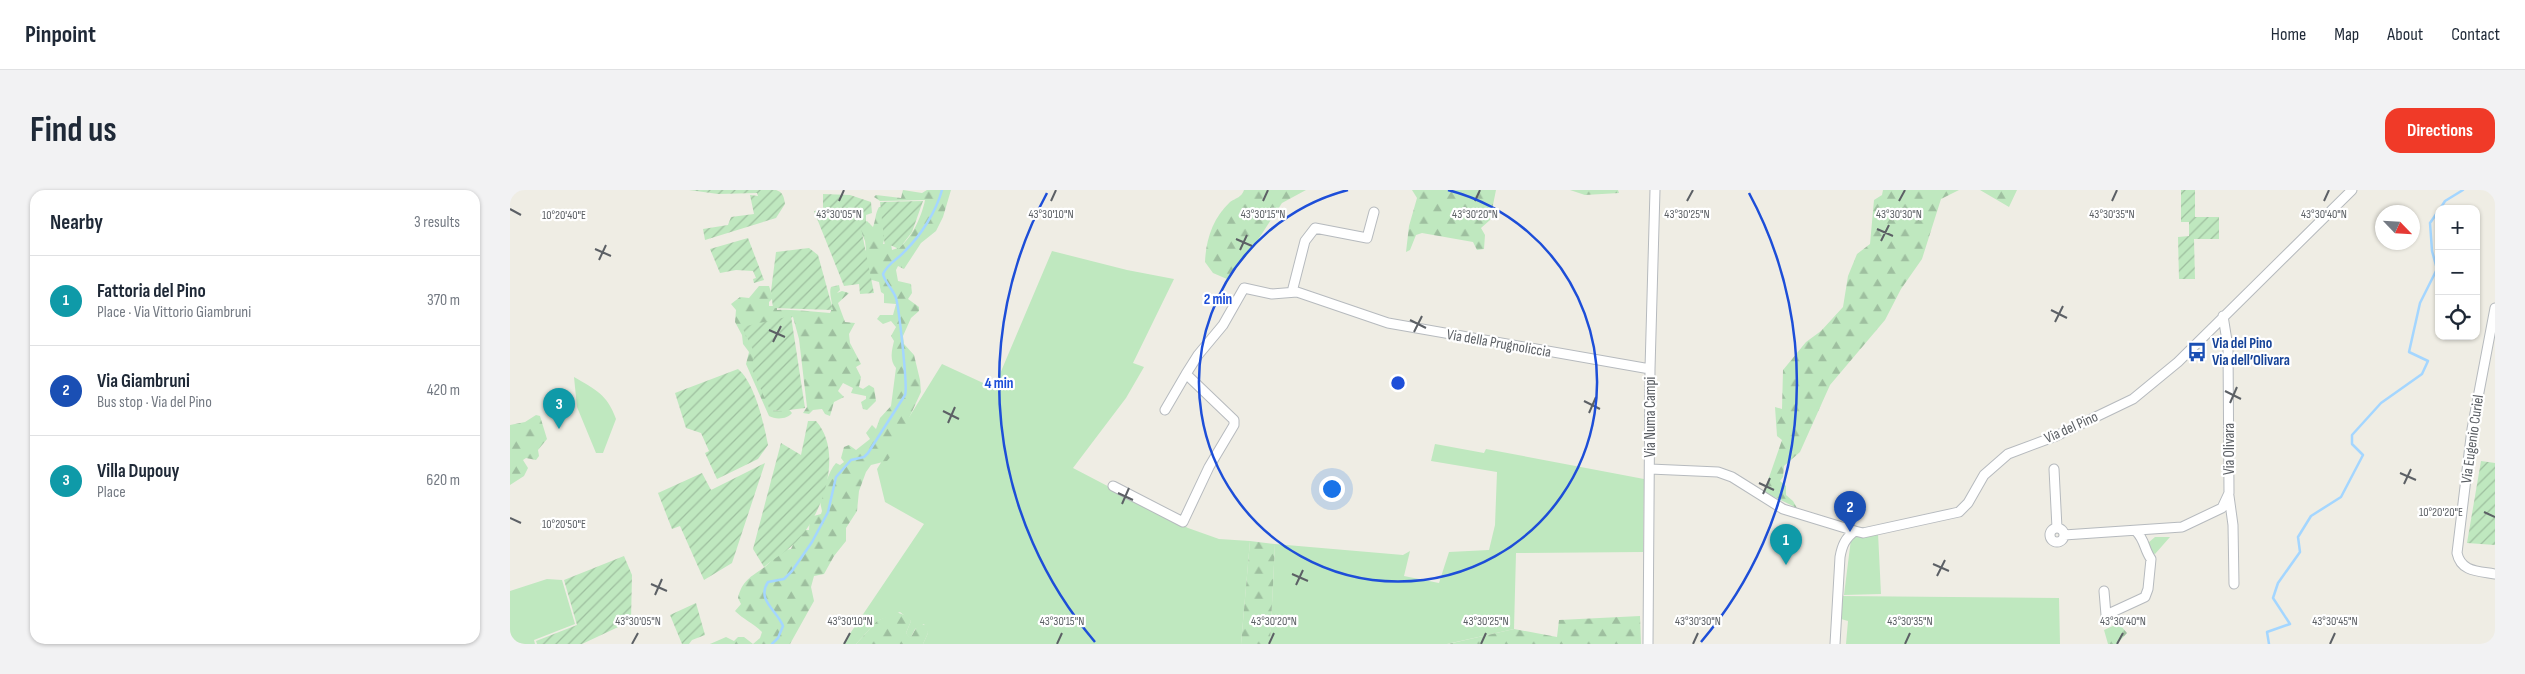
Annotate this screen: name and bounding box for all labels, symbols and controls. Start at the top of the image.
text: Pinpoint [25,20,96,49]
text: Home [2271,24,2306,45]
text: Map [2334,24,2359,45]
text: About [2387,24,2423,45]
text: Contact [2451,24,2500,45]
button: Directions [2385,108,2495,153]
text: Find us [30,109,117,152]
north arrow [2375,205,2420,250]
map controls [2435,205,2480,340]
button: + [2435,205,2480,250]
text: 43°30'05"N [816,207,862,222]
text: 43°30'10"N [1028,207,1074,222]
text: 43°30'15"N [1241,207,1285,222]
text: 43°30'20"N [1452,207,1498,222]
text: 43°30'25"N [1664,207,1710,222]
text: 43°30'30"N [1876,207,1922,222]
text: 43°30'35"N [2089,207,2135,222]
text: 43°30'40"N [2301,207,2347,222]
text: 10°20'40"E [542,208,586,223]
text: Nearby [50,210,103,235]
text: 3 results [414,213,460,232]
button: − [2435,250,2480,295]
text: Fattoria del Pino [97,280,206,303]
text: 2 min [1204,290,1232,309]
text: 1 [63,291,69,310]
text: 370 m [427,291,460,310]
button: locate [2435,295,2480,340]
text: Place · Via Vittorio Giambruni [97,303,251,322]
street label: Via della Prugnoliccia [1445,325,1553,362]
place label: Via del Pino Via dell’Olivara [2212,334,2290,370]
bus stop icon: Via del Pino Via dell’Olivara [2186,341,2208,363]
text: Via Giambruni [97,370,190,393]
text: 4 min [985,374,1013,393]
centre of rings [1389,374,1407,392]
street label: Via Numa Campi [1641,376,1660,457]
text: 2 [62,381,70,400]
text: 420 m [427,381,460,400]
pin: 3 [543,388,575,429]
text: Bus stop · Via del Pino [97,393,212,412]
street label: Via Eugenio Curiel [2457,394,2488,485]
street label: Via del Pino [2041,407,2101,448]
street label: Via Olivara [2220,423,2239,475]
text: Villa Dupouy [97,460,179,483]
text: 3 [62,471,70,490]
text: 620 m [426,471,460,490]
your location [1319,476,1345,502]
text: Place [97,483,126,502]
pin: 2 [1834,491,1866,532]
text: 10°20'20"E [2419,505,2463,520]
text: 10°20'50"E [542,517,586,532]
pin: 1 [1770,524,1802,565]
text: 43°30'05"N [615,614,661,629]
text: 43°30'10"N [827,614,873,629]
text: 43°30'15"N [1040,614,1084,629]
text: 43°30'20"N [1251,614,1297,629]
text: 43°30'25"N [1463,614,1509,629]
text: 43°30'30"N [1675,614,1721,629]
text: 43°30'35"N [1887,614,1933,629]
text: 43°30'40"N [2100,614,2146,629]
text: 43°30'45"N [2312,614,2358,629]

